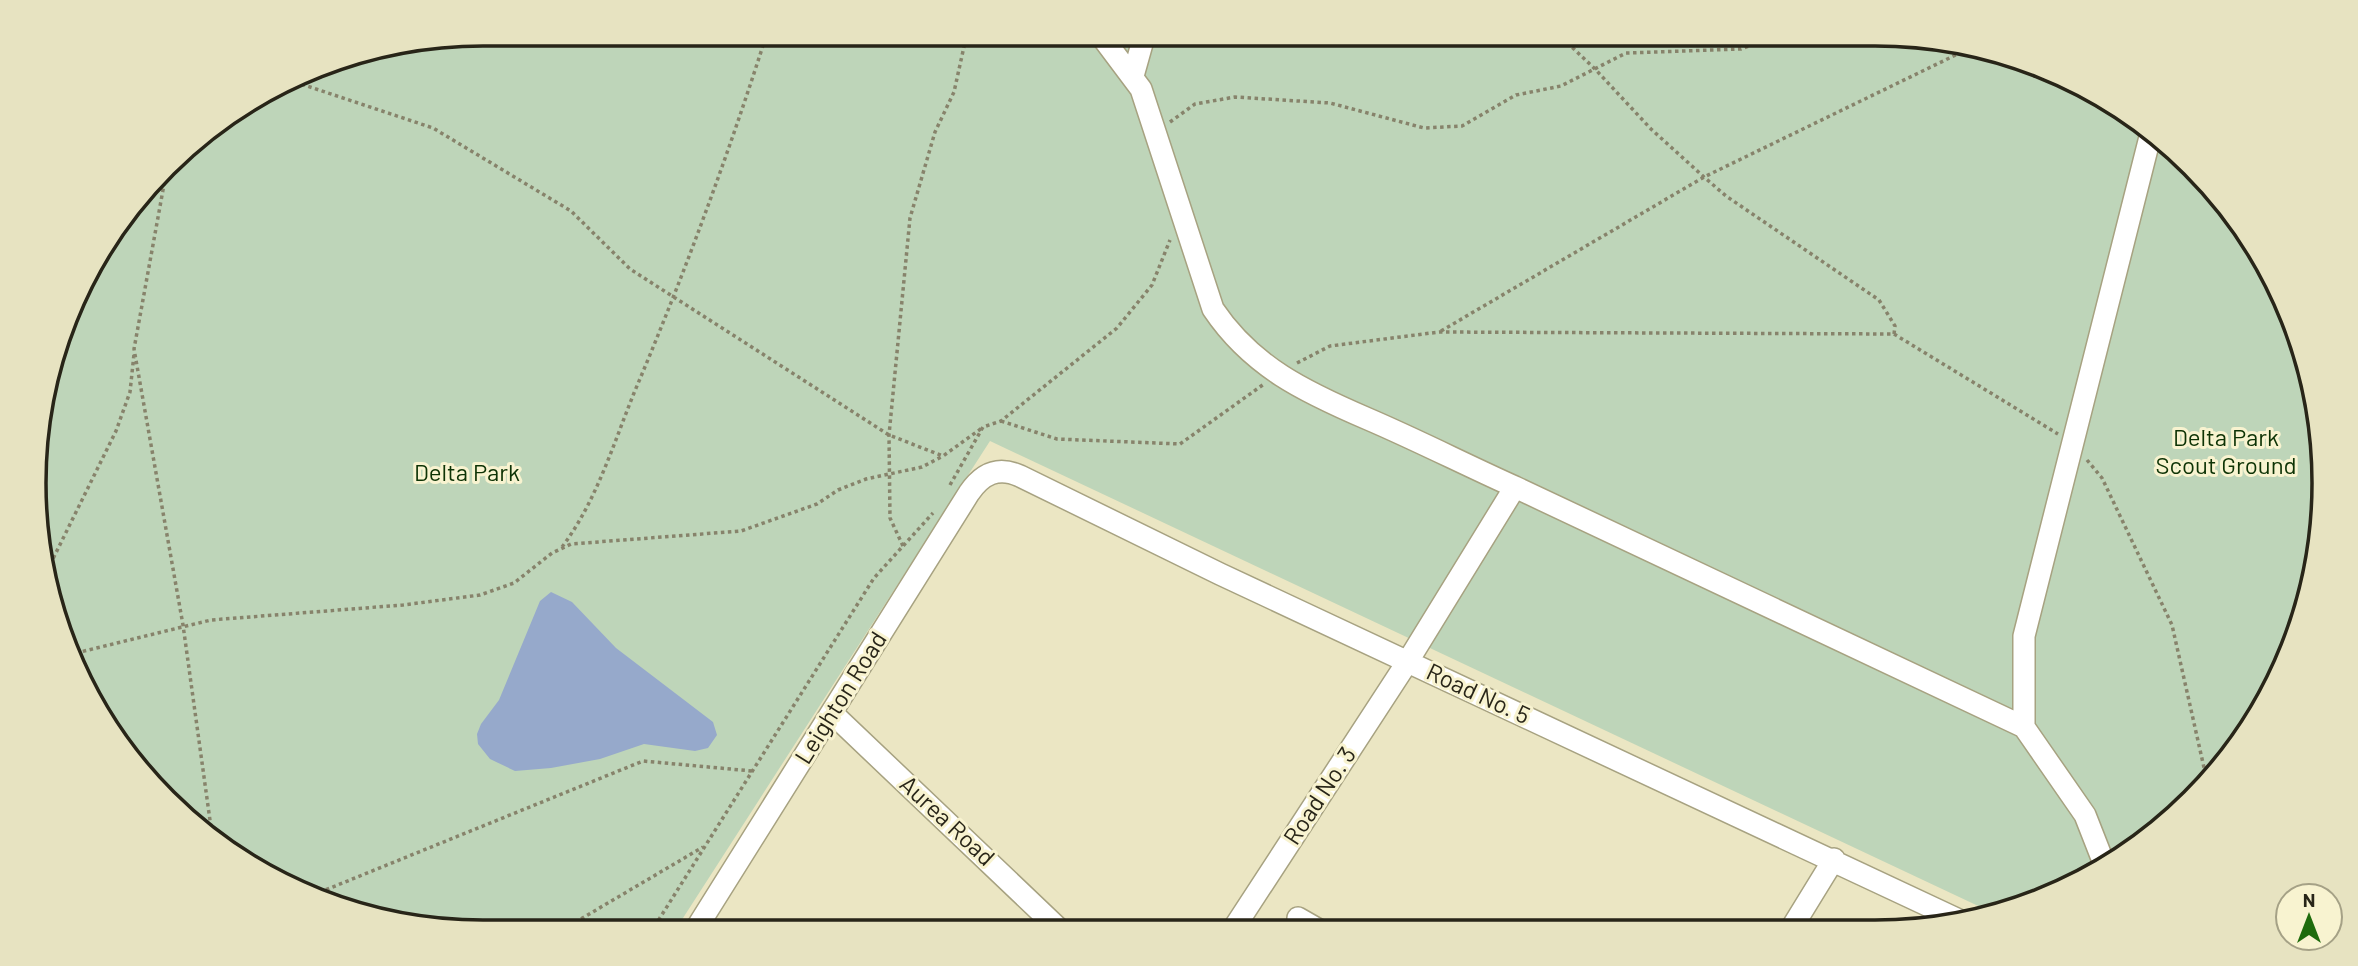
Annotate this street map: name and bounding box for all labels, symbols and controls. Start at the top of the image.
park label: Delta Park Scout Ground [2155,422,2297,479]
park label: Delta Park [414,457,520,486]
street label: Leighton Road [788,626,892,769]
street label: Road No. 5 [1422,656,1535,729]
street label: Road No. 3 [1276,741,1361,850]
street label: Aurea Road [895,769,1001,871]
north arrow [2274,882,2344,952]
text: N [2303,888,2315,911]

